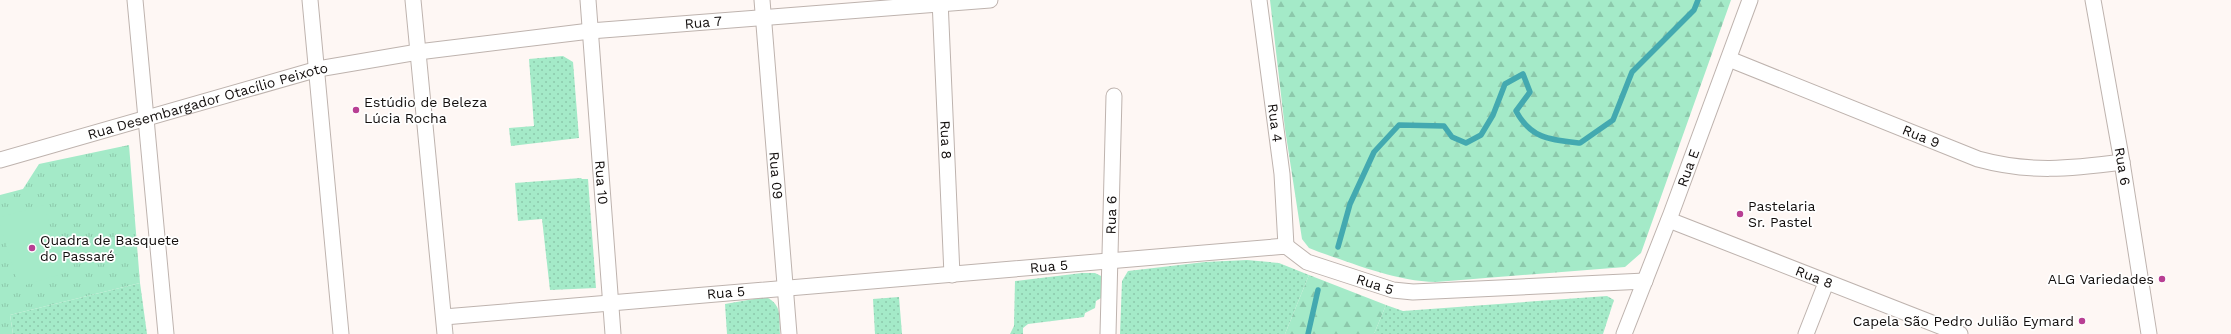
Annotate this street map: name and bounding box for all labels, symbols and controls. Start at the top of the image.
street label: Rua 7 [684,13,723,32]
street label: Rua Desembargador Otacílio Peixoto [86,59,329,143]
place label: Estúdio de Beleza Lúcia Rocha [364,94,487,126]
street label: Rua 4 [1265,103,1286,143]
marker: Estúdio de Beleza Lúcia Rocha [351,105,361,115]
street label: Rua 8 [937,120,955,160]
street label: Rua 9 [1900,121,1942,151]
street label: Rua 6 [2111,146,2134,187]
street label: Rua E [1674,147,1702,189]
street label: Rua 09 [766,151,786,200]
street label: Rua 10 [592,160,611,205]
street label: Rua 6 [1103,195,1119,235]
place label: Pastelaria Sr. Pastel [1748,198,1815,230]
marker: Pastelaria Sr. Pastel [1735,209,1745,219]
place label: Quadra de Basquete do Passaré [40,232,179,264]
marker: Quadra de Basquete do Passaré [27,243,37,253]
street label: Rua 5 [1029,257,1069,276]
street label: Rua 8 [1793,262,1835,291]
street label: Rua 5 [1354,271,1396,298]
place label: ALG Variedades [2048,271,2154,287]
marker: ALG Variedades [2157,274,2167,284]
street label: Rua 5 [706,283,746,302]
place label: Capela São Pedro Julião Eymard [1853,313,2074,329]
marker: Capela São Pedro Julião Eymard [2077,316,2087,326]

